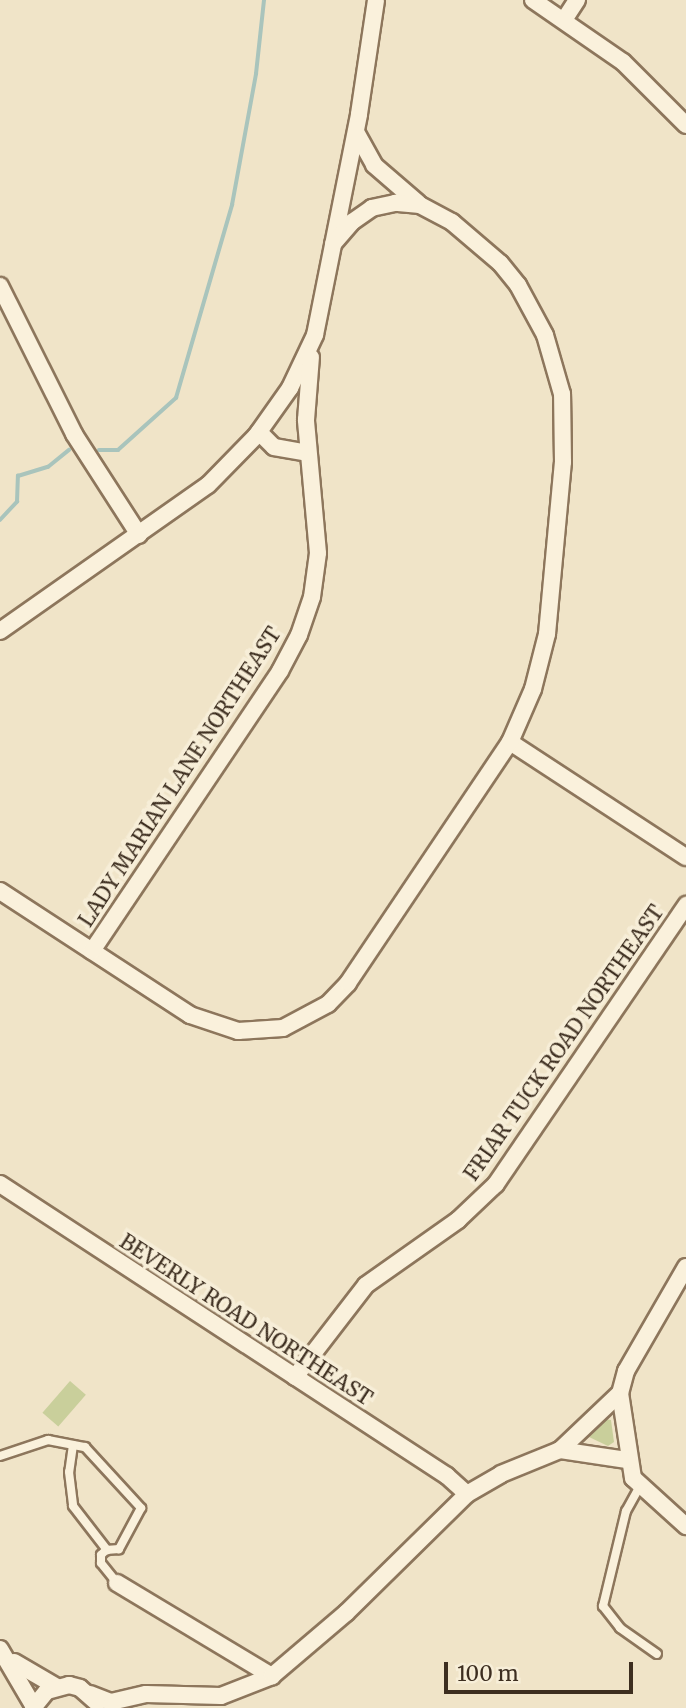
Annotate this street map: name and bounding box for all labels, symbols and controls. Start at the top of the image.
street label: LADY MARIAN LANE NORTHEAST [73,622,287,932]
street label: FRIAR TUCK ROAD NORTHEAST [459,900,669,1186]
street label: BEVERLY ROAD NORTHEAST [115,1229,377,1411]
scale bar [448,1648,637,1692]
text: 100 m [457,1660,519,1687]

